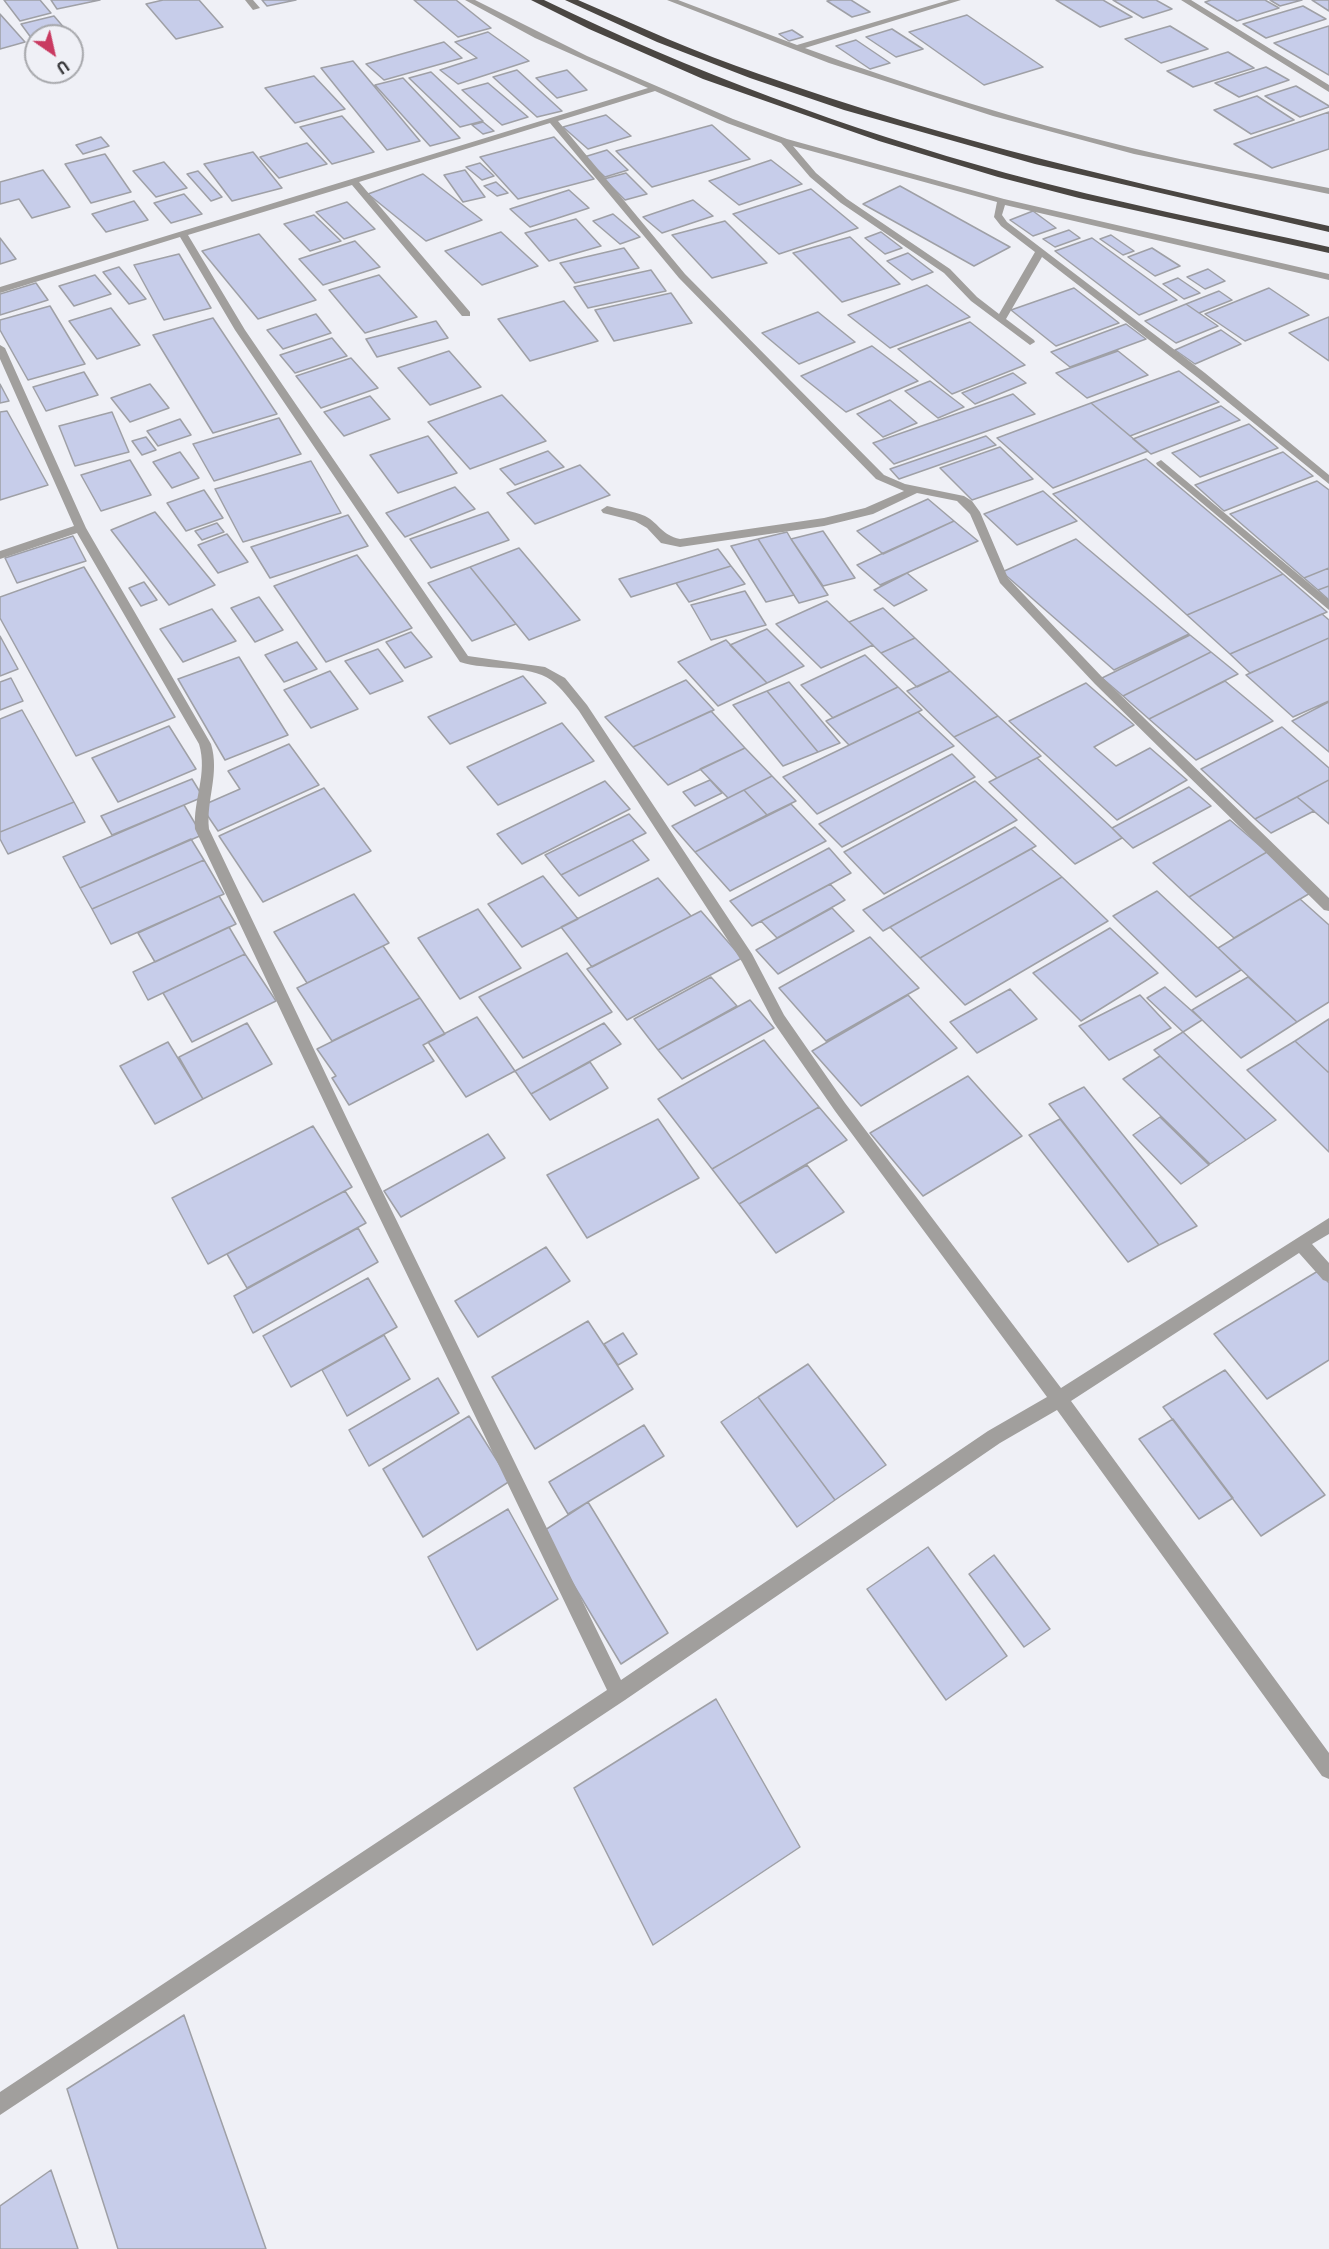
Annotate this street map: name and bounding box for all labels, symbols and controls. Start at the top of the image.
north arrow [24,24,84,84]
text: U [53,56,73,79]

